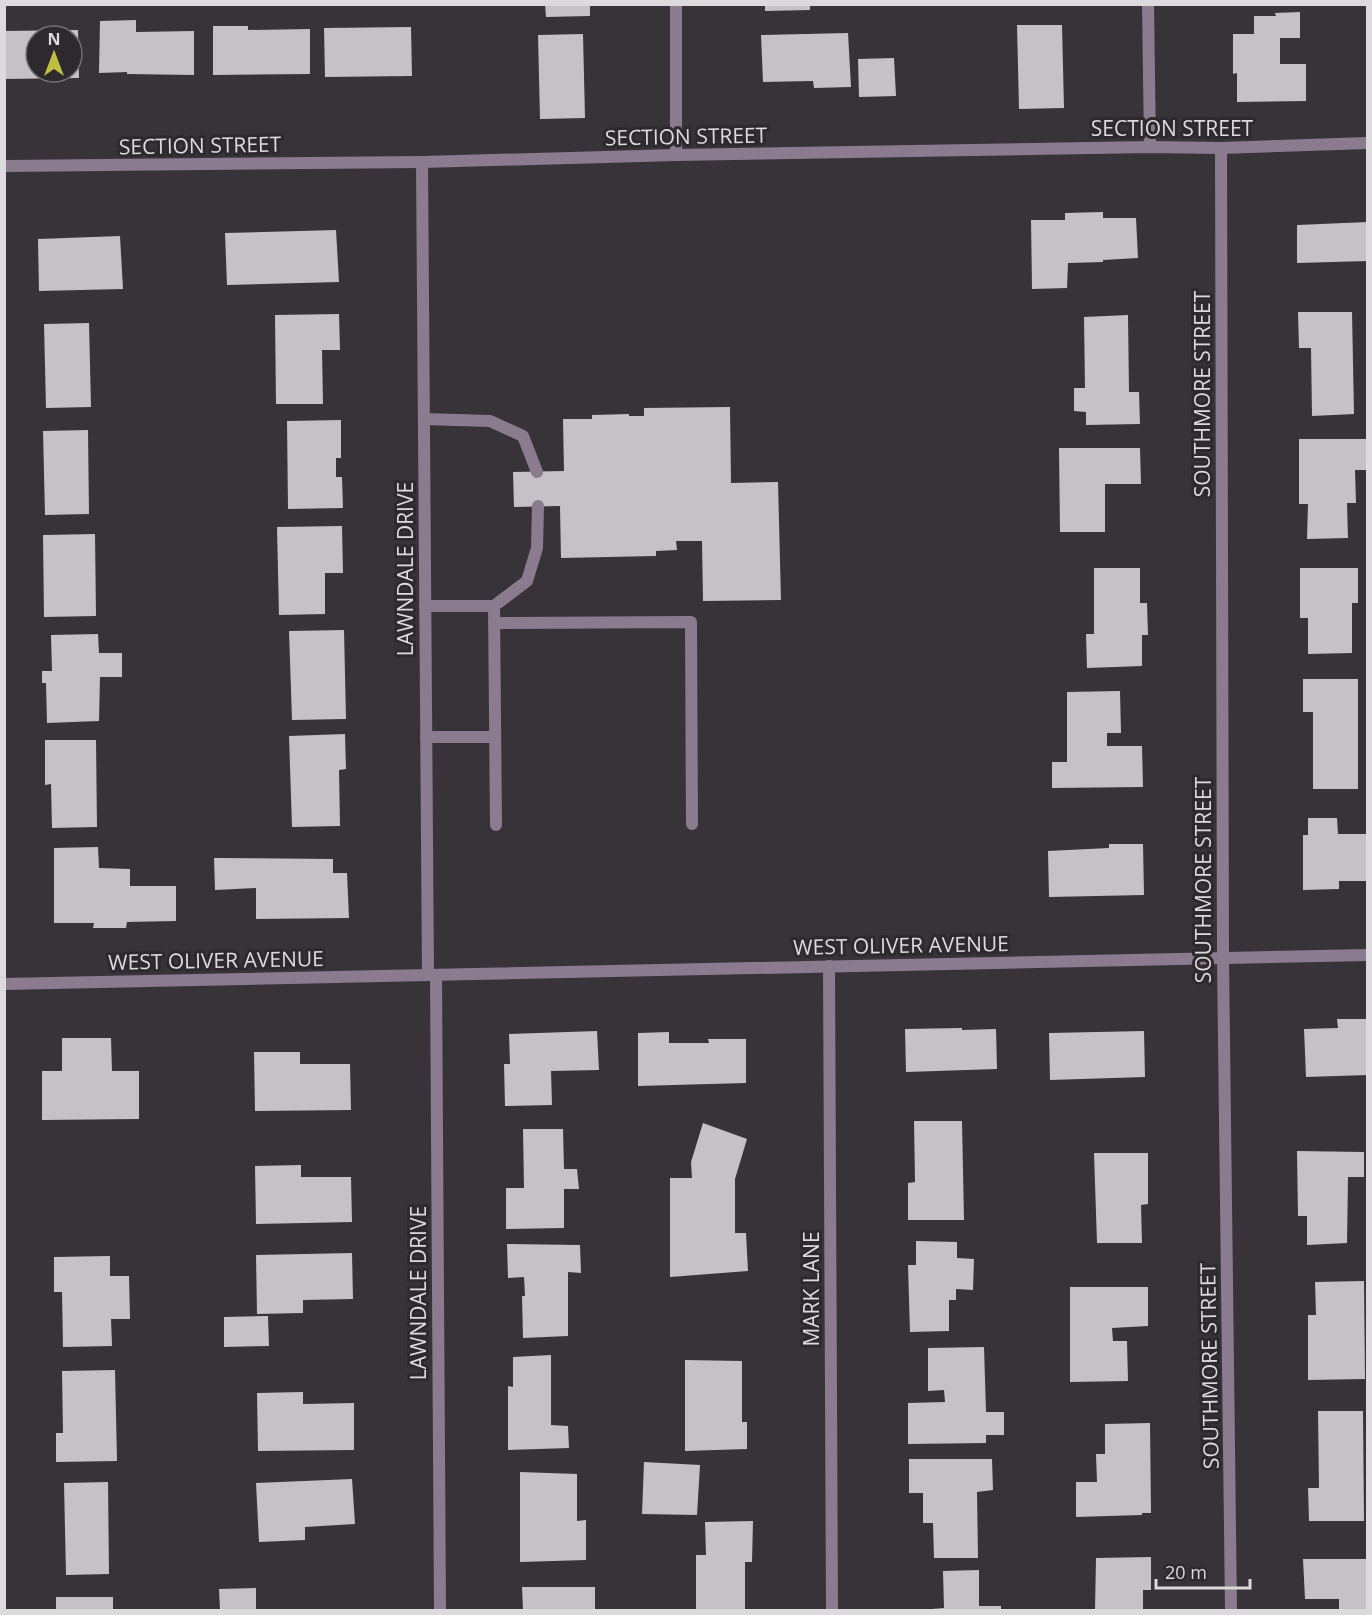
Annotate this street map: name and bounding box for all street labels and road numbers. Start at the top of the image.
street label: SECTION STREET [1091,114,1254,142]
street label: SECTION STREET [605,121,768,151]
street label: SECTION STREET [119,130,282,160]
street label: SOUTHMORE STREET [1188,290,1216,497]
street label: LAWNDALE DRIVE [391,482,419,656]
street label: SOUTHMORE STREET [1189,776,1217,983]
street label: WEST OLIVER AVENUE [793,929,1009,961]
street label: WEST OLIVER AVENUE [108,944,324,976]
street label: LAWNDALE DRIVE [404,1206,432,1380]
street label: MARK LANE [797,1231,825,1347]
street label: SOUTHMORE STREET [1193,1262,1225,1469]

